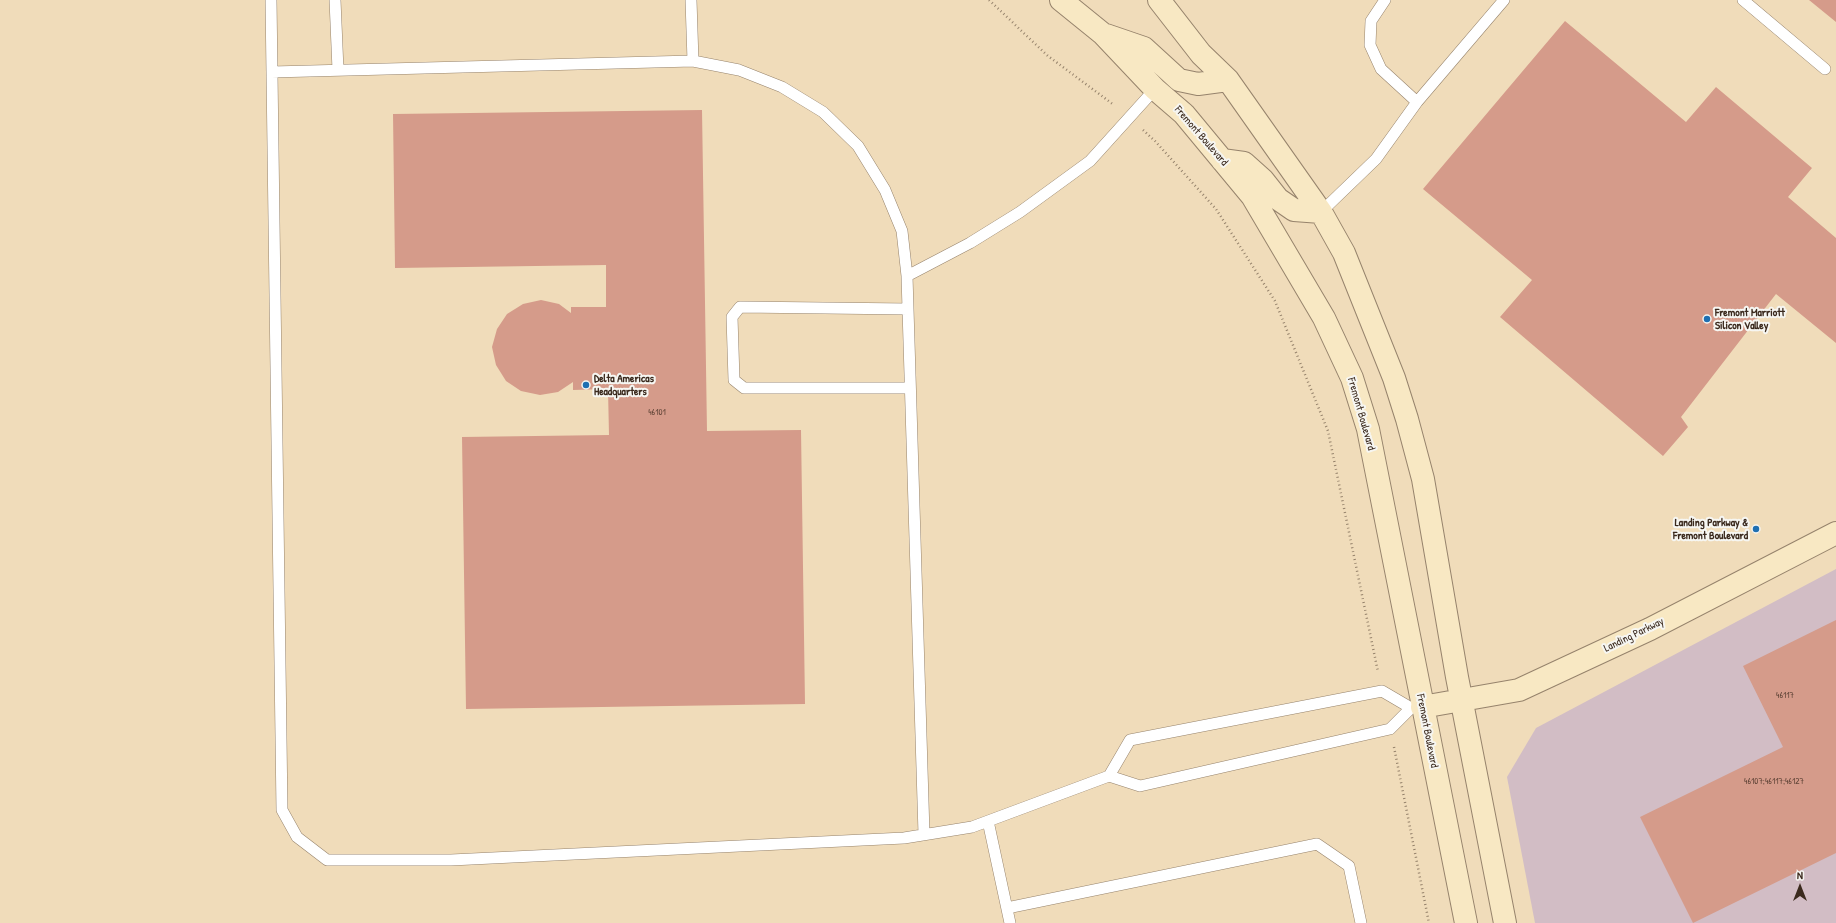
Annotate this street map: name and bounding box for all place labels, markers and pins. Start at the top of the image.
place label: Fremont Marriott Silicon Valley [1715,306,1785,332]
marker: Fremont Marriott Silicon Valley [1702,314,1712,324]
place label: Delta Americas Headquarters [594,372,654,398]
marker: Delta Americas Headquarters [581,380,591,390]
place label: Landing Parkway & Fremont Boulevard [1673,516,1748,542]
marker: Landing Parkway & Fremont Boulevard [1751,524,1761,534]

